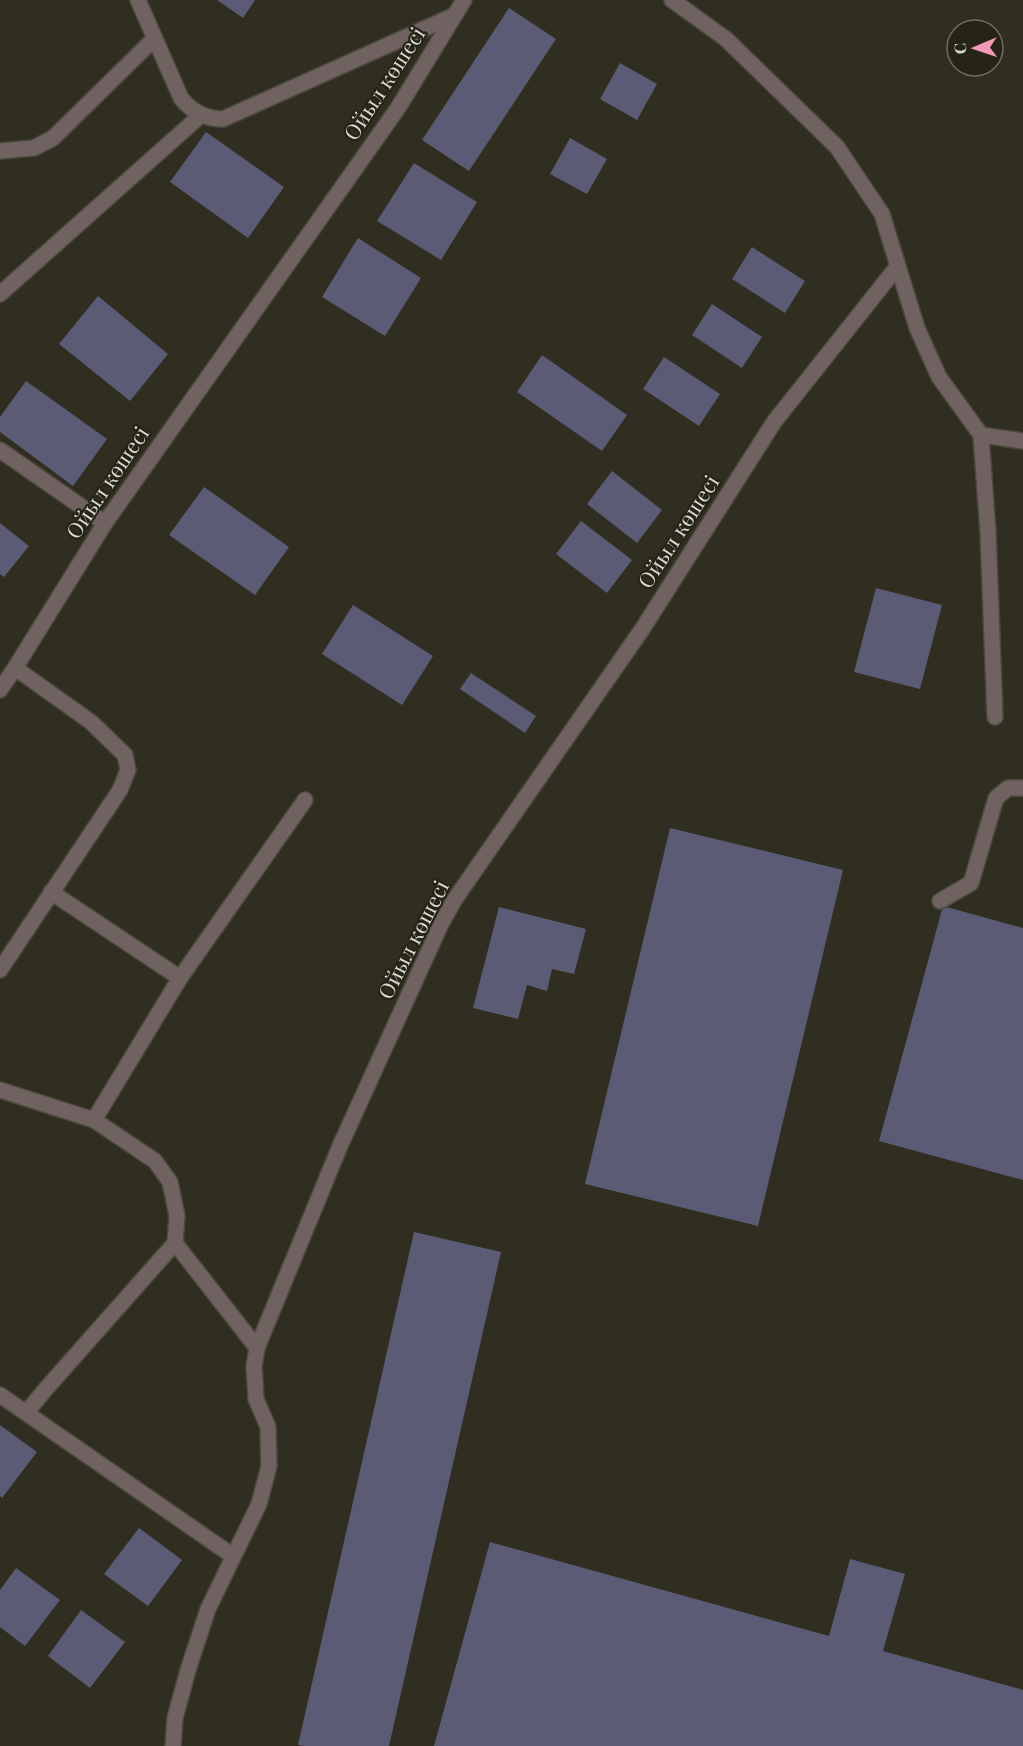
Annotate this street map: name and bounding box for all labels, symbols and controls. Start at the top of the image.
north arrow [945,18,1005,78]
street label: Ойыл көшесі [336,21,430,145]
text: С [949,43,970,55]
street label: Ойыл көшесі [59,420,154,543]
street label: Ойыл көшесі [630,469,724,593]
street label: Ойыл көшесі [370,875,454,1003]

